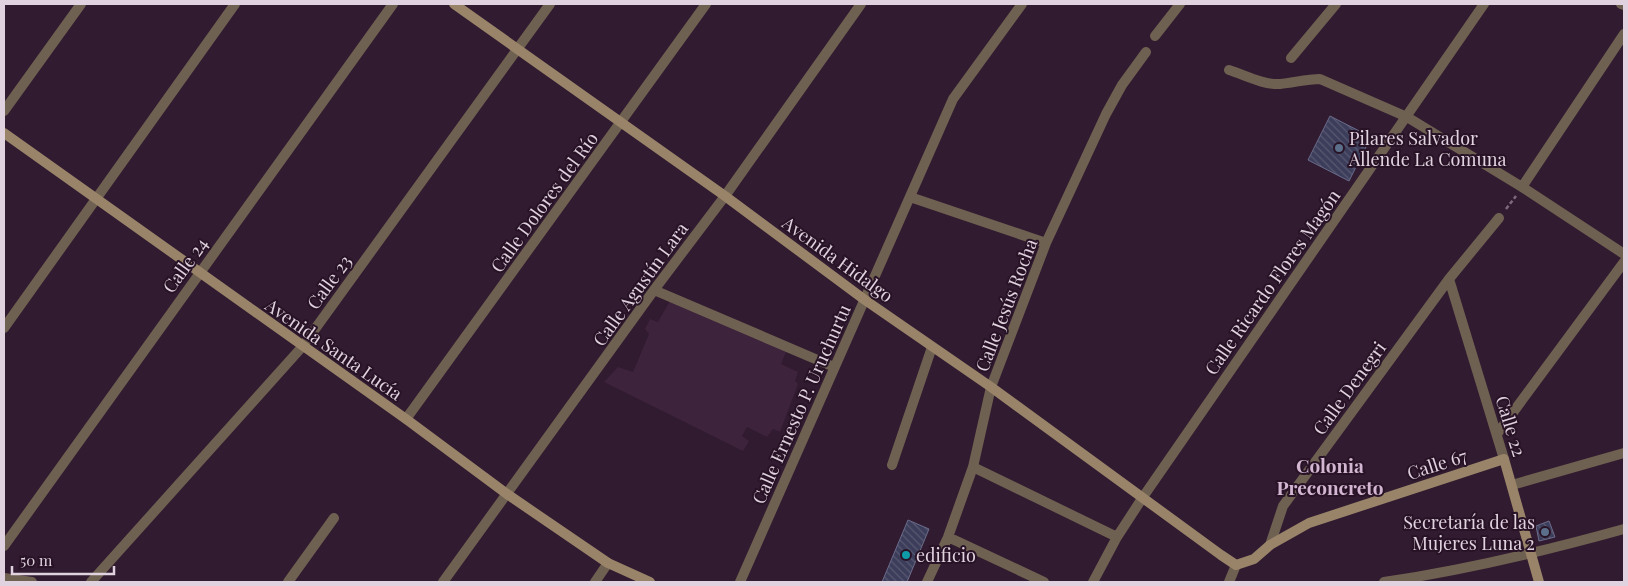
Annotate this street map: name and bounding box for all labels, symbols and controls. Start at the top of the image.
place label: Pilares Salvador Allende La Comuna [1348,126,1507,171]
street label: Calle Dolores del Río [485,127,603,277]
marker: Pilares Salvador Allende La Comuna [1333,142,1345,154]
street label: Calle Ricardo Flores Magón [1199,184,1345,379]
street label: Avenida Hidalgo [777,210,898,307]
street label: Calle Agustín Lara [587,217,693,351]
street label: Calle 24 [157,233,213,297]
street label: Calle Jesús Rocha [970,235,1042,375]
street label: Calle 23 [301,250,357,314]
street label: Avenida Santa Lucía [260,292,407,405]
street label: Calle Ernesto P. Uruchurtu [746,300,856,508]
street label: Calle Denegri [1307,337,1391,439]
street label: Calle 22 [1490,393,1532,459]
street label: Calle 67 [1404,443,1471,485]
district label: Colonia Preconcreto [1276,452,1384,500]
place label: Secretaría de las Mujeres Luna 2 [1403,510,1535,555]
marker: Secretaría de las Mujeres Luna 2 [1539,526,1551,538]
place label: edificio [916,543,976,567]
scale bar [12,544,115,576]
marker: edificio [900,549,912,561]
text: 50 m [20,550,53,570]

